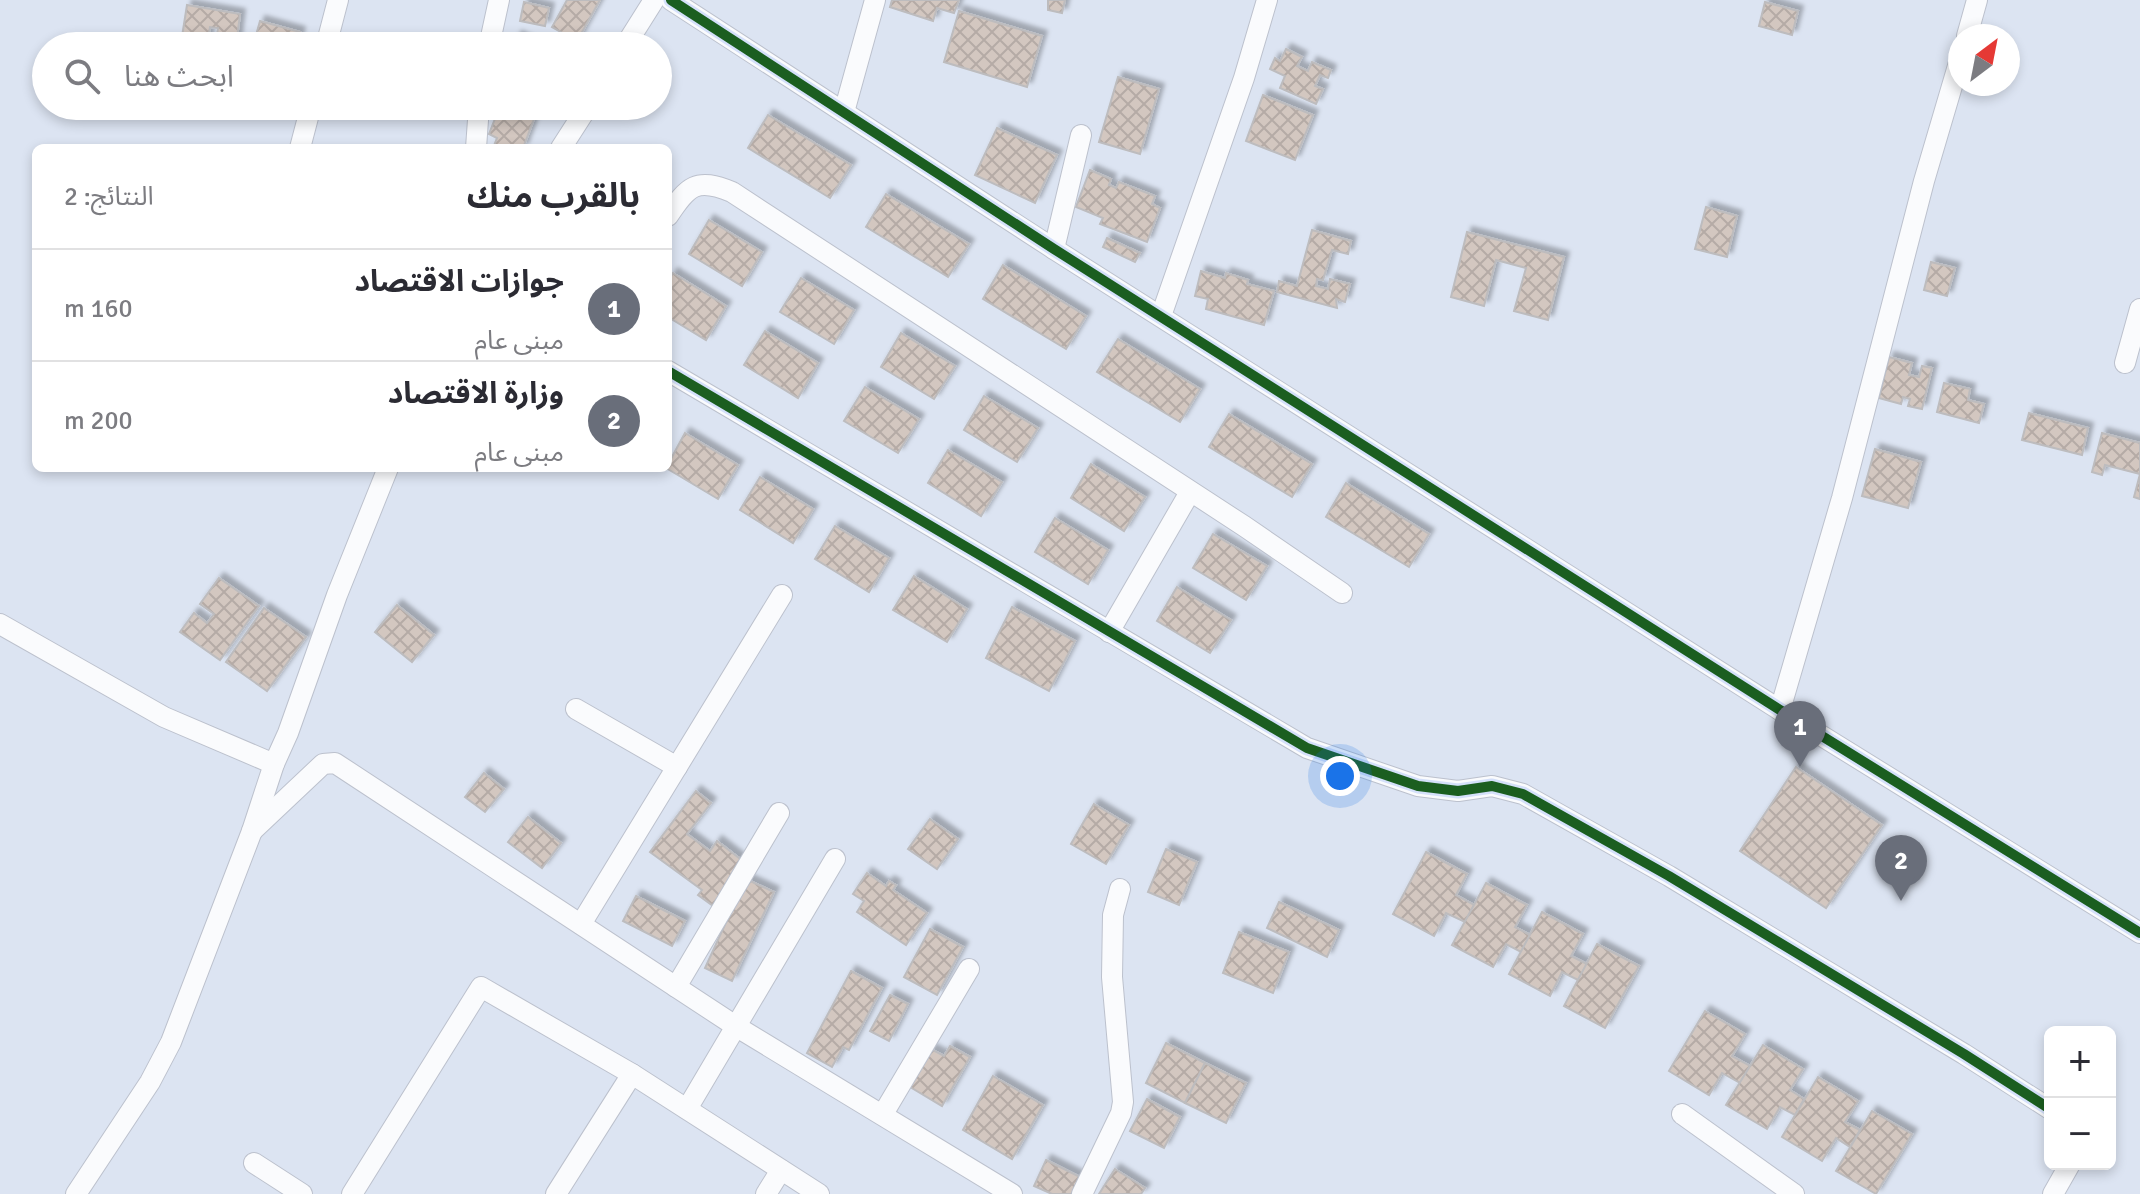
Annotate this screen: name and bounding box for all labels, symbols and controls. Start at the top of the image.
north arrow [1948,24,2020,96]
search box [32,32,672,120]
icon: search [60,54,104,98]
text: ابحث هنا [124,58,234,95]
text: بالقرب منك [467,175,640,217]
text: النتائج: 2 [64,181,154,213]
text: جوازات الاقتصاد [354,263,564,300]
text: 160 m [64,293,133,325]
text: 1 [607,293,621,325]
text: مبنى عام [474,325,564,357]
text: وزارة الاقتصاد [388,375,564,412]
text: 200 m [64,405,133,437]
text: 2 [607,405,621,437]
text: مبنى عام [474,437,564,469]
pin: 1 [1774,701,1826,767]
your location [1320,756,1360,796]
pin: 2 [1875,835,1927,901]
map controls [2044,1026,2116,1170]
button: + [2044,1026,2116,1098]
button: − [2044,1098,2116,1170]

